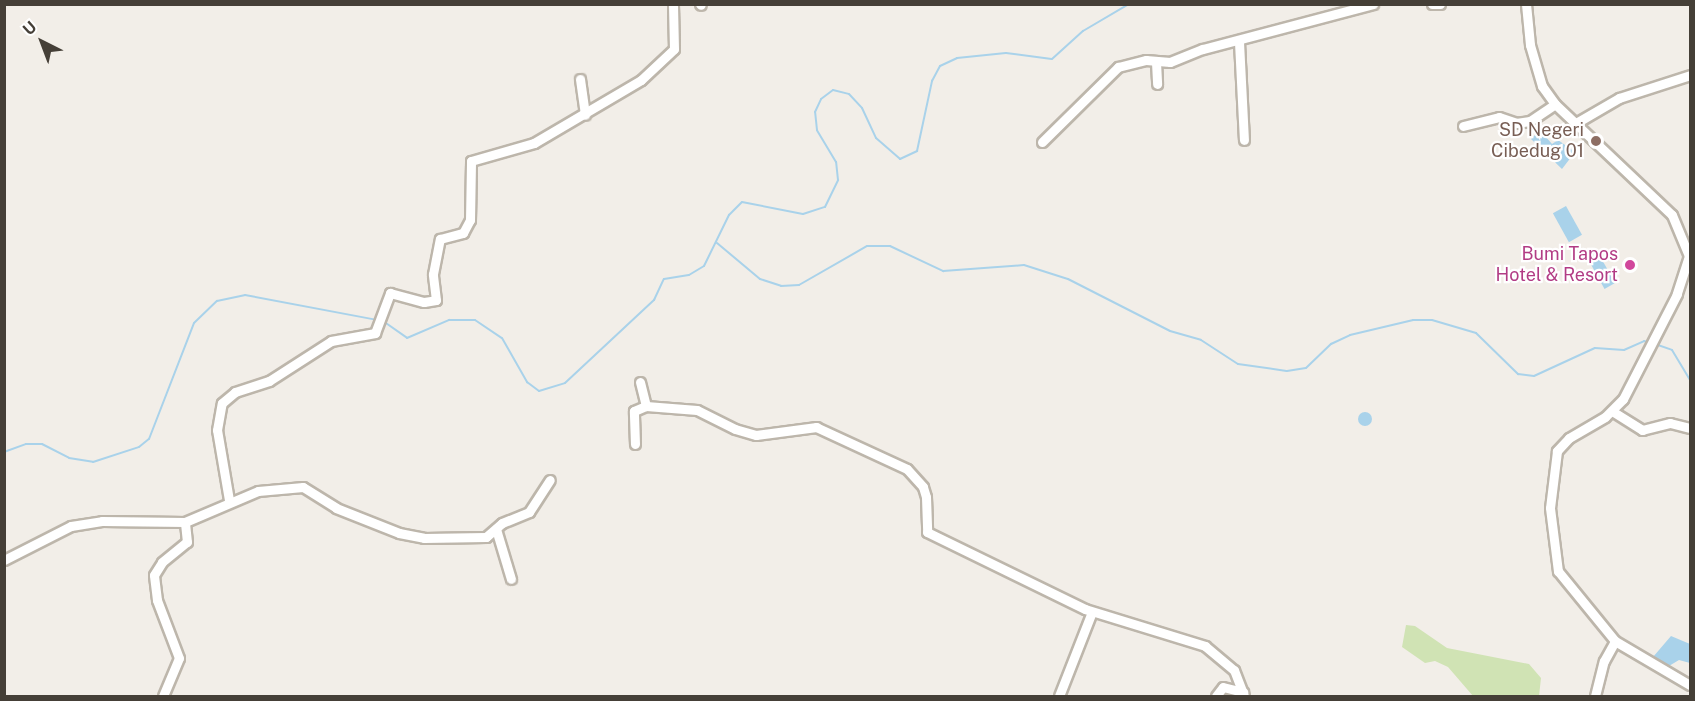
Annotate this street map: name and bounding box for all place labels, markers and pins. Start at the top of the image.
place label: SD Negeri Cibedug 01 [1491,120,1584,162]
marker: SD Negeri Cibedug 01 [1589,134,1603,148]
place label: Bumi Tapos Hotel & Resort [1496,244,1618,286]
marker: Bumi Tapos Hotel & Resort [1623,258,1637,272]

